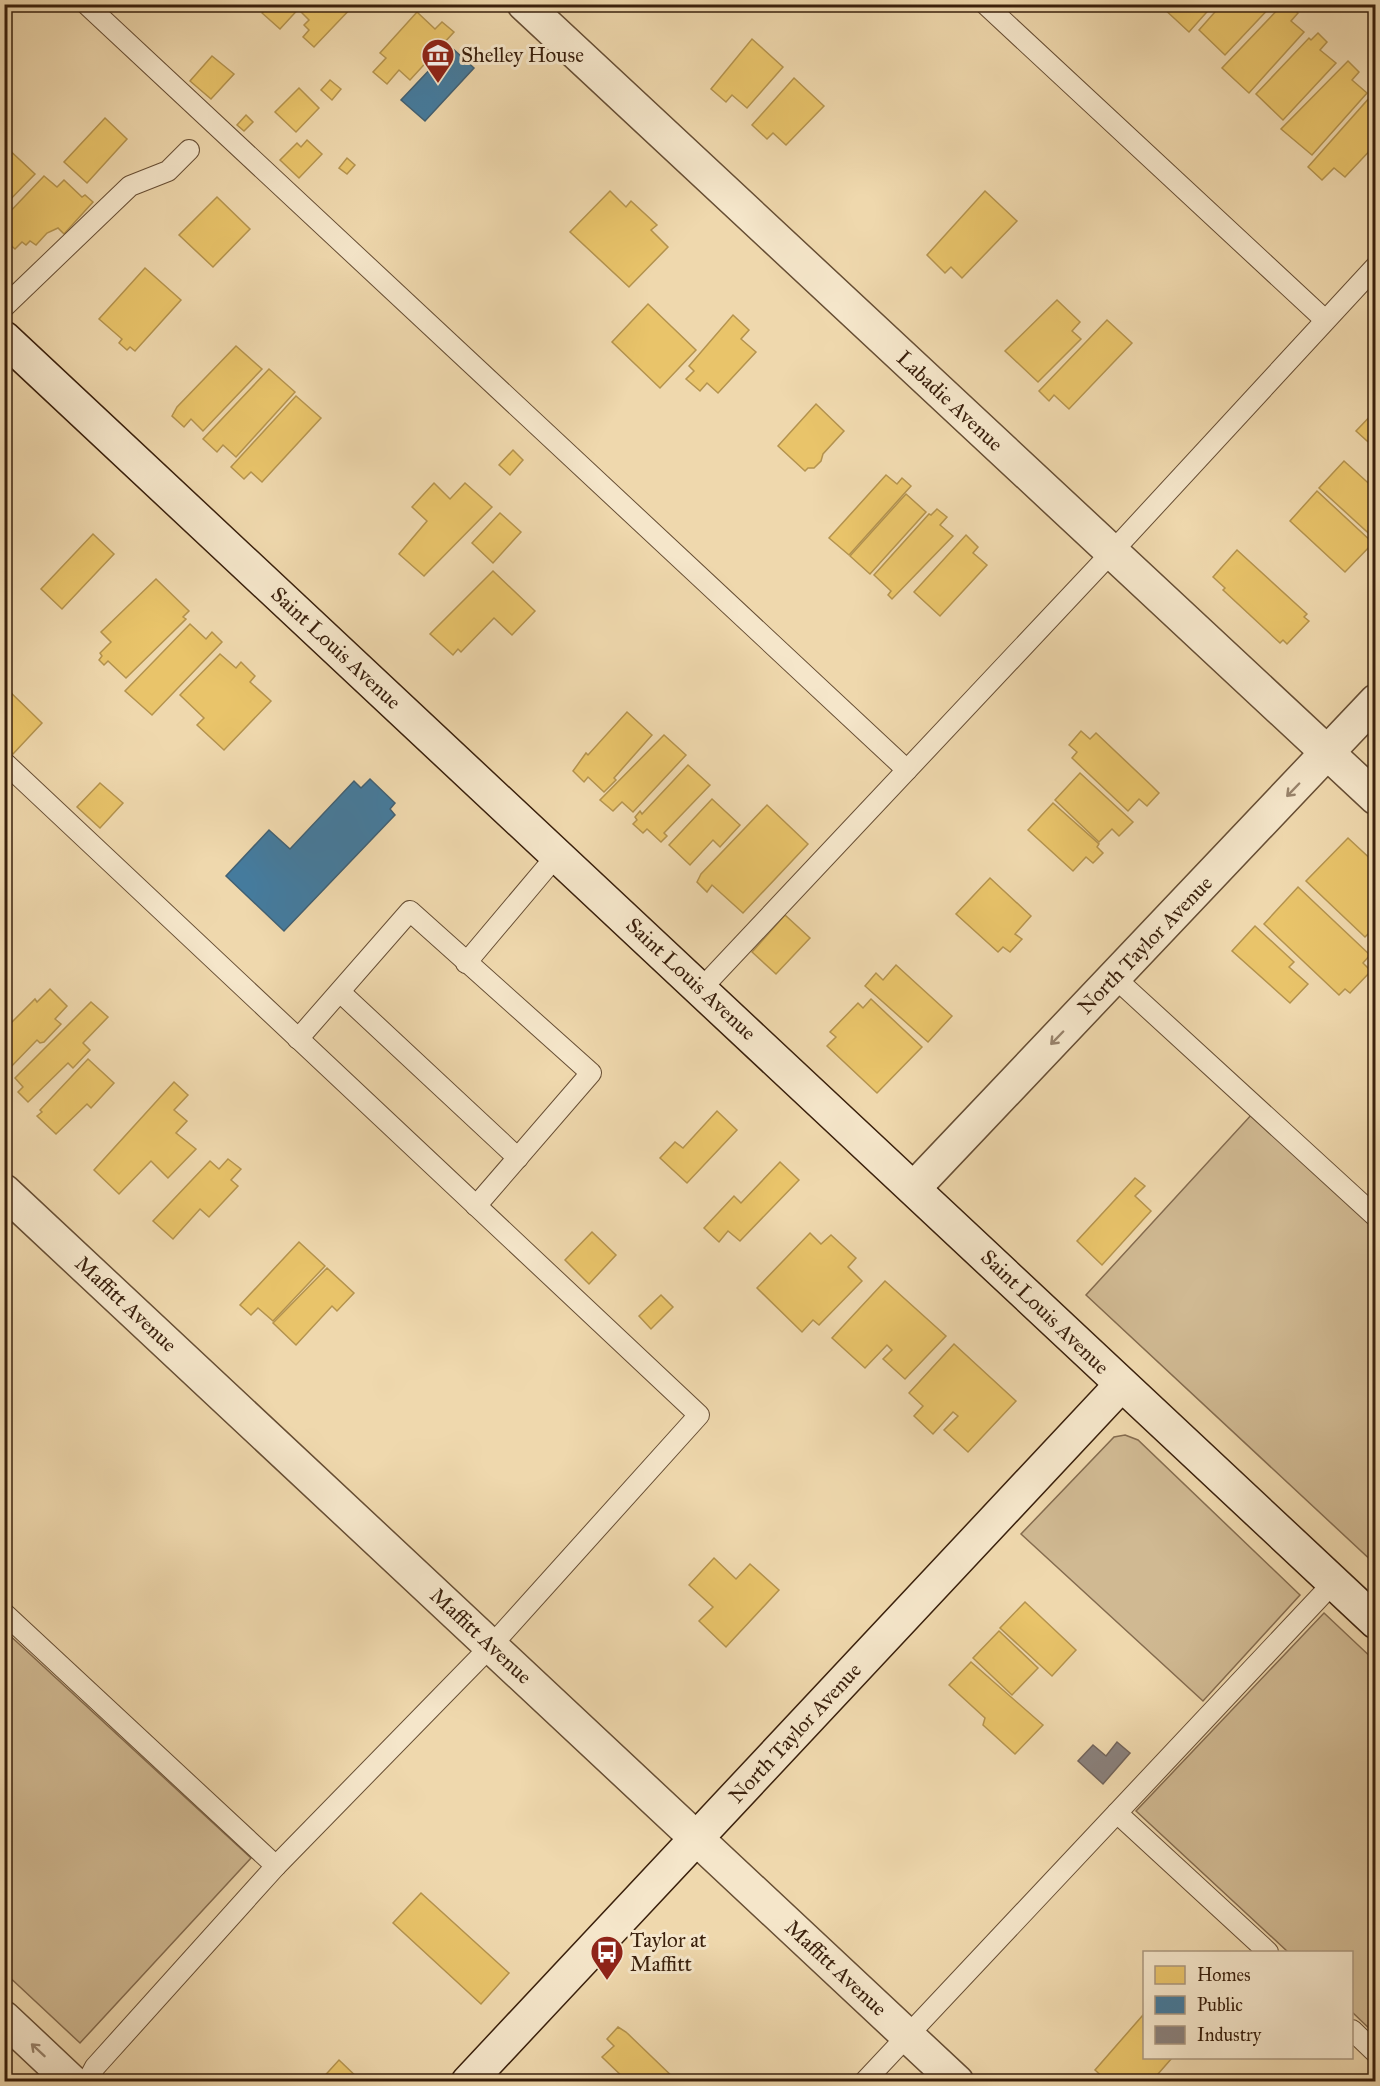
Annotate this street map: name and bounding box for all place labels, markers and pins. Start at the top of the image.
museum icon: Shelley House [420,37,456,84]
place label: Shelley House [461,42,584,68]
place label: Taylor at Maffitt [630,1927,707,1977]
bus stop icon: Taylor at Maffitt [589,1934,625,1981]

